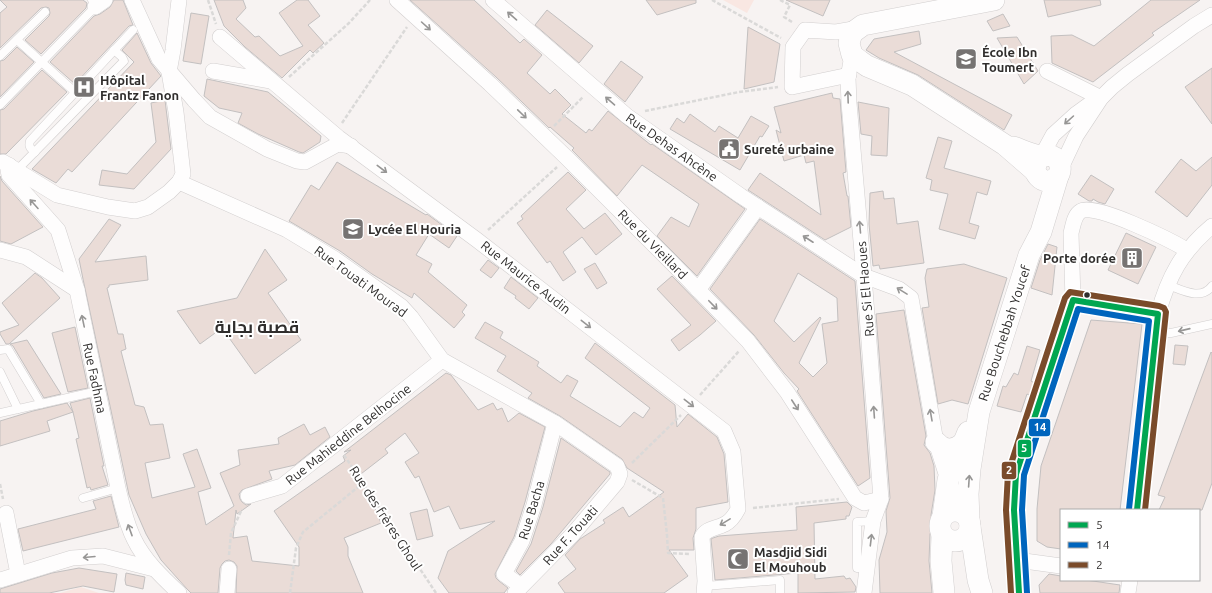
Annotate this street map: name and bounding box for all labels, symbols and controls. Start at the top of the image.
one-way arrow [506,11,517,20]
one-way arrow [421,22,431,31]
place label: École Ibn Toumert [982,44,1037,74]
school or university icon: École Ibn Toumert [953,46,979,72]
place label: Hôpital Frantz Fanon [100,73,179,102]
hospital icon: Hôpital Frantz Fanon [71,74,97,100]
one-way arrow [845,91,852,104]
one-way arrow [604,97,615,106]
one-way arrow [517,110,527,119]
street label: Rue Dehas Ahcène [624,110,720,184]
one-way arrow [1064,115,1074,124]
public building icon: Sureté urbaine [716,136,742,162]
place label: Sureté urbaine [744,142,834,156]
one-way arrow [376,165,387,173]
one-way arrow [30,198,39,209]
street label: Rue du Vieillard [616,207,690,281]
school or university icon: Lycée El Houria [340,216,366,242]
one-way arrow [856,221,864,234]
place label: Lycée El Houria [368,222,461,236]
one-way arrow [802,235,814,243]
street label: Rue Maurice Audin [479,238,573,316]
street label: Rue Si El Haoues [854,240,876,337]
street label: Rue Touati Mourad [312,243,410,319]
building icon: Porte dorée [1119,245,1145,271]
place label: Porte dorée [1043,251,1116,265]
street label: Rue Bouchebbah Youcef [975,263,1033,403]
one-way arrow [896,287,908,295]
unlabelled marker [1082,290,1092,300]
one-way arrow [708,300,718,310]
one-way arrow [79,315,87,328]
district label: قصبة بجاية [215,317,299,337]
one-way arrow [581,319,592,328]
one-way arrow [1178,327,1191,334]
street label: Rue Fadhma [81,342,109,414]
street label: Rue Mahieddine Belhocine [283,381,413,487]
one-way arrow [683,399,694,408]
one-way arrow [791,399,799,410]
one-way arrow [871,406,878,419]
one-way arrow [927,409,935,422]
line badge: 14 [1028,418,1051,437]
text: 14 [1034,421,1046,433]
line badge: 5 [1017,439,1032,458]
text: 5 [1021,442,1027,454]
line badge: 2 [1001,461,1017,480]
street label: Rue des frères Ghoul [347,463,425,573]
text: 2 [1006,464,1012,476]
one-way arrow [965,475,972,488]
street label: Rue Bacha [515,479,547,541]
street label: Rue F. Touati [540,503,600,567]
legend [1060,509,1200,581]
text: 5 [1096,518,1103,531]
one-way arrow [719,519,731,527]
one-way arrow [126,524,134,536]
one-way arrow [867,534,875,547]
text: 14 [1096,538,1110,551]
place label: Masdjid Sidi El Mouhoub [754,545,827,574]
mosque icon: Masdjid Sidi El Mouhoub [725,546,751,572]
one-way arrow [83,553,96,560]
text: 2 [1096,558,1103,571]

